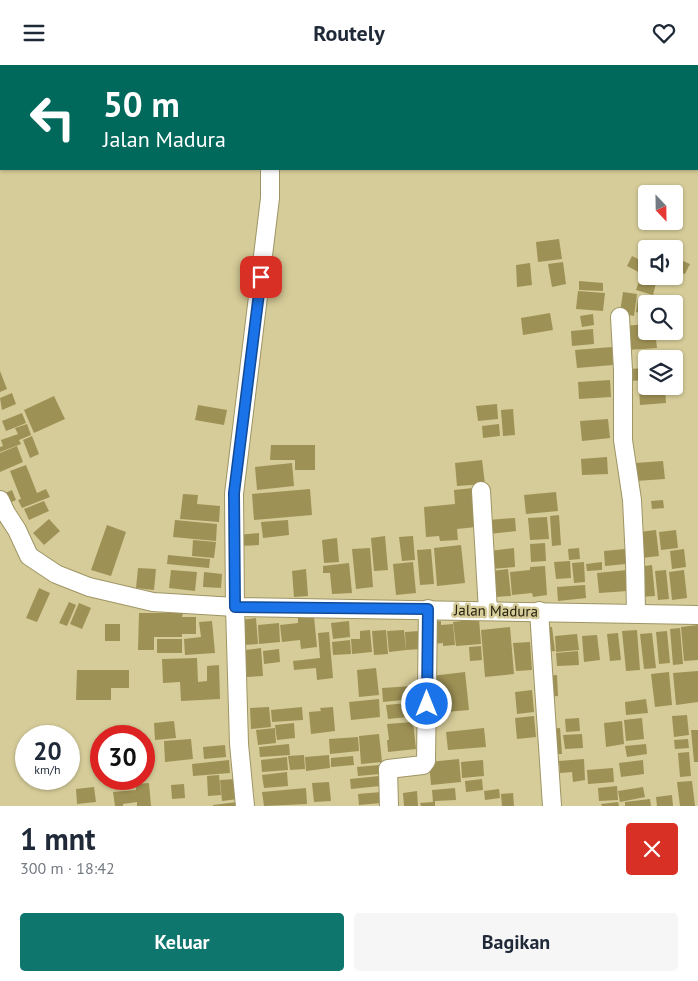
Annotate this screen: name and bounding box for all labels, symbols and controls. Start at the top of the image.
icon: menu [20,19,48,47]
text: Routely [313,19,385,47]
icon: heart [650,19,678,47]
text: 50 m [103,81,180,127]
icon: left [20,85,85,150]
text: Jalan Madura [103,125,226,153]
north arrow [638,185,682,230]
map controls [638,185,683,395]
button: sound [638,240,683,285]
pin [240,256,282,298]
icon: arrive [247,263,275,291]
button: search [638,295,683,340]
button: layers [638,350,683,395]
street label: Jalan Madura [453,600,538,621]
position arrow [400,677,452,729]
speed limit sign: 30 [90,725,155,790]
text: 20 [33,735,62,767]
text: km/h [34,762,61,777]
text: 1 mnt [20,819,96,858]
button: close [626,823,678,875]
text: 300 m · 18:42 [20,858,115,878]
button: Keluar [20,913,344,971]
button: Bagikan [354,913,678,971]

